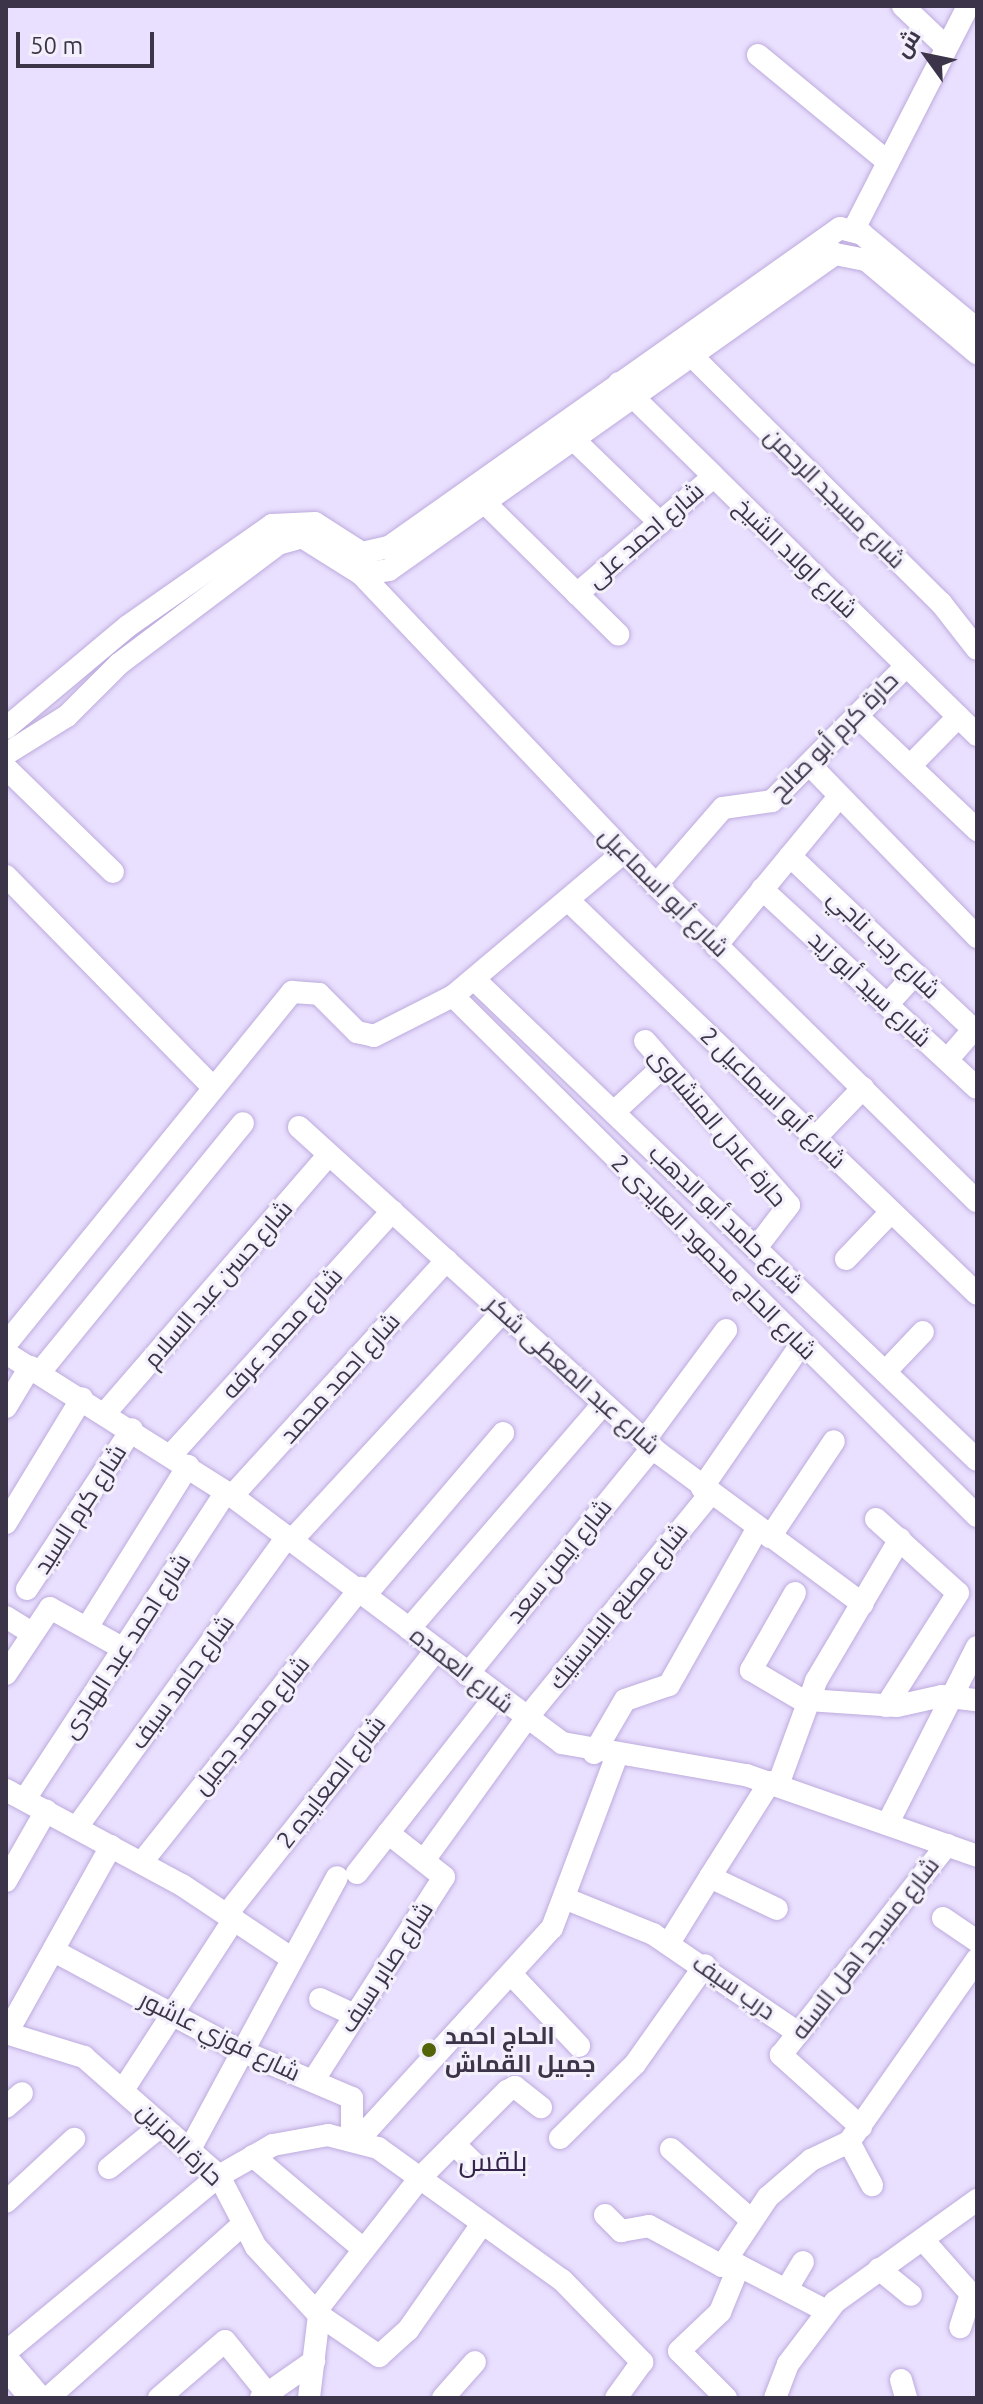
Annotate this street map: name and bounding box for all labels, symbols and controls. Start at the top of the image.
scale bar [20,16,158,66]
north arrow [887,16,967,96]
text: ش [888,24,925,61]
text: 50 m [30,32,83,59]
street label: شارع مسجد الرحمن [759,422,911,574]
street label: شارع احمد على [581,476,709,594]
street label: شارع اولاد الشيخ [728,492,864,624]
street label: حارة كرم أبو صالح [764,666,904,806]
street label: شارع أبو اسماعيل [593,821,735,963]
street label: شارع رجب ناجي [822,883,946,1005]
street label: شارع سيد أبو زيد [803,925,937,1053]
street label: شارع أبو اسماعيل 2 [694,1021,852,1175]
street label: حارة عادل المنشاوى [643,1041,793,1213]
street label: شارع حامد أبو الدهب [643,1138,809,1300]
street label: شارع الحاج محمود العايدى 2 [605,1148,823,1366]
street label: شارع حسن عبد السلام [138,1194,298,1374]
street label: شارع محمد عرفه [216,1262,348,1404]
street label: شارع عبد المعطى شكر [480,1289,666,1461]
street label: شارع احمد محمد [274,1307,406,1449]
street label: شارع كرم السيد [28,1439,132,1579]
street label: شارع ايمن سعد [500,1493,618,1629]
street label: شارع مصنع البلاستيك [542,1517,694,1695]
street label: شارع احمد عبد الهادى [55,1548,197,1744]
street label: شارع حامد سيف [124,1609,240,1755]
street label: شارع العمده [405,1621,519,1719]
street label: شارع محمد جميل [186,1650,316,1800]
street label: شارع الصعايده 2 [270,1710,392,1854]
street label: شارع مسجد اهل السنه [785,1851,945,2045]
street label: شارع صابر سيف [333,1896,439,2038]
street label: درب سيف [687,1948,781,2026]
street label: شارع فوزي عاشور [135,1985,305,2087]
place label: الحاج احمد جميل القماش [445,2022,596,2078]
marker: الحاج احمد جميل القماش [420,2041,438,2059]
street label: حارة المزين [131,2096,229,2192]
district label: بلقس [459,2144,527,2178]

